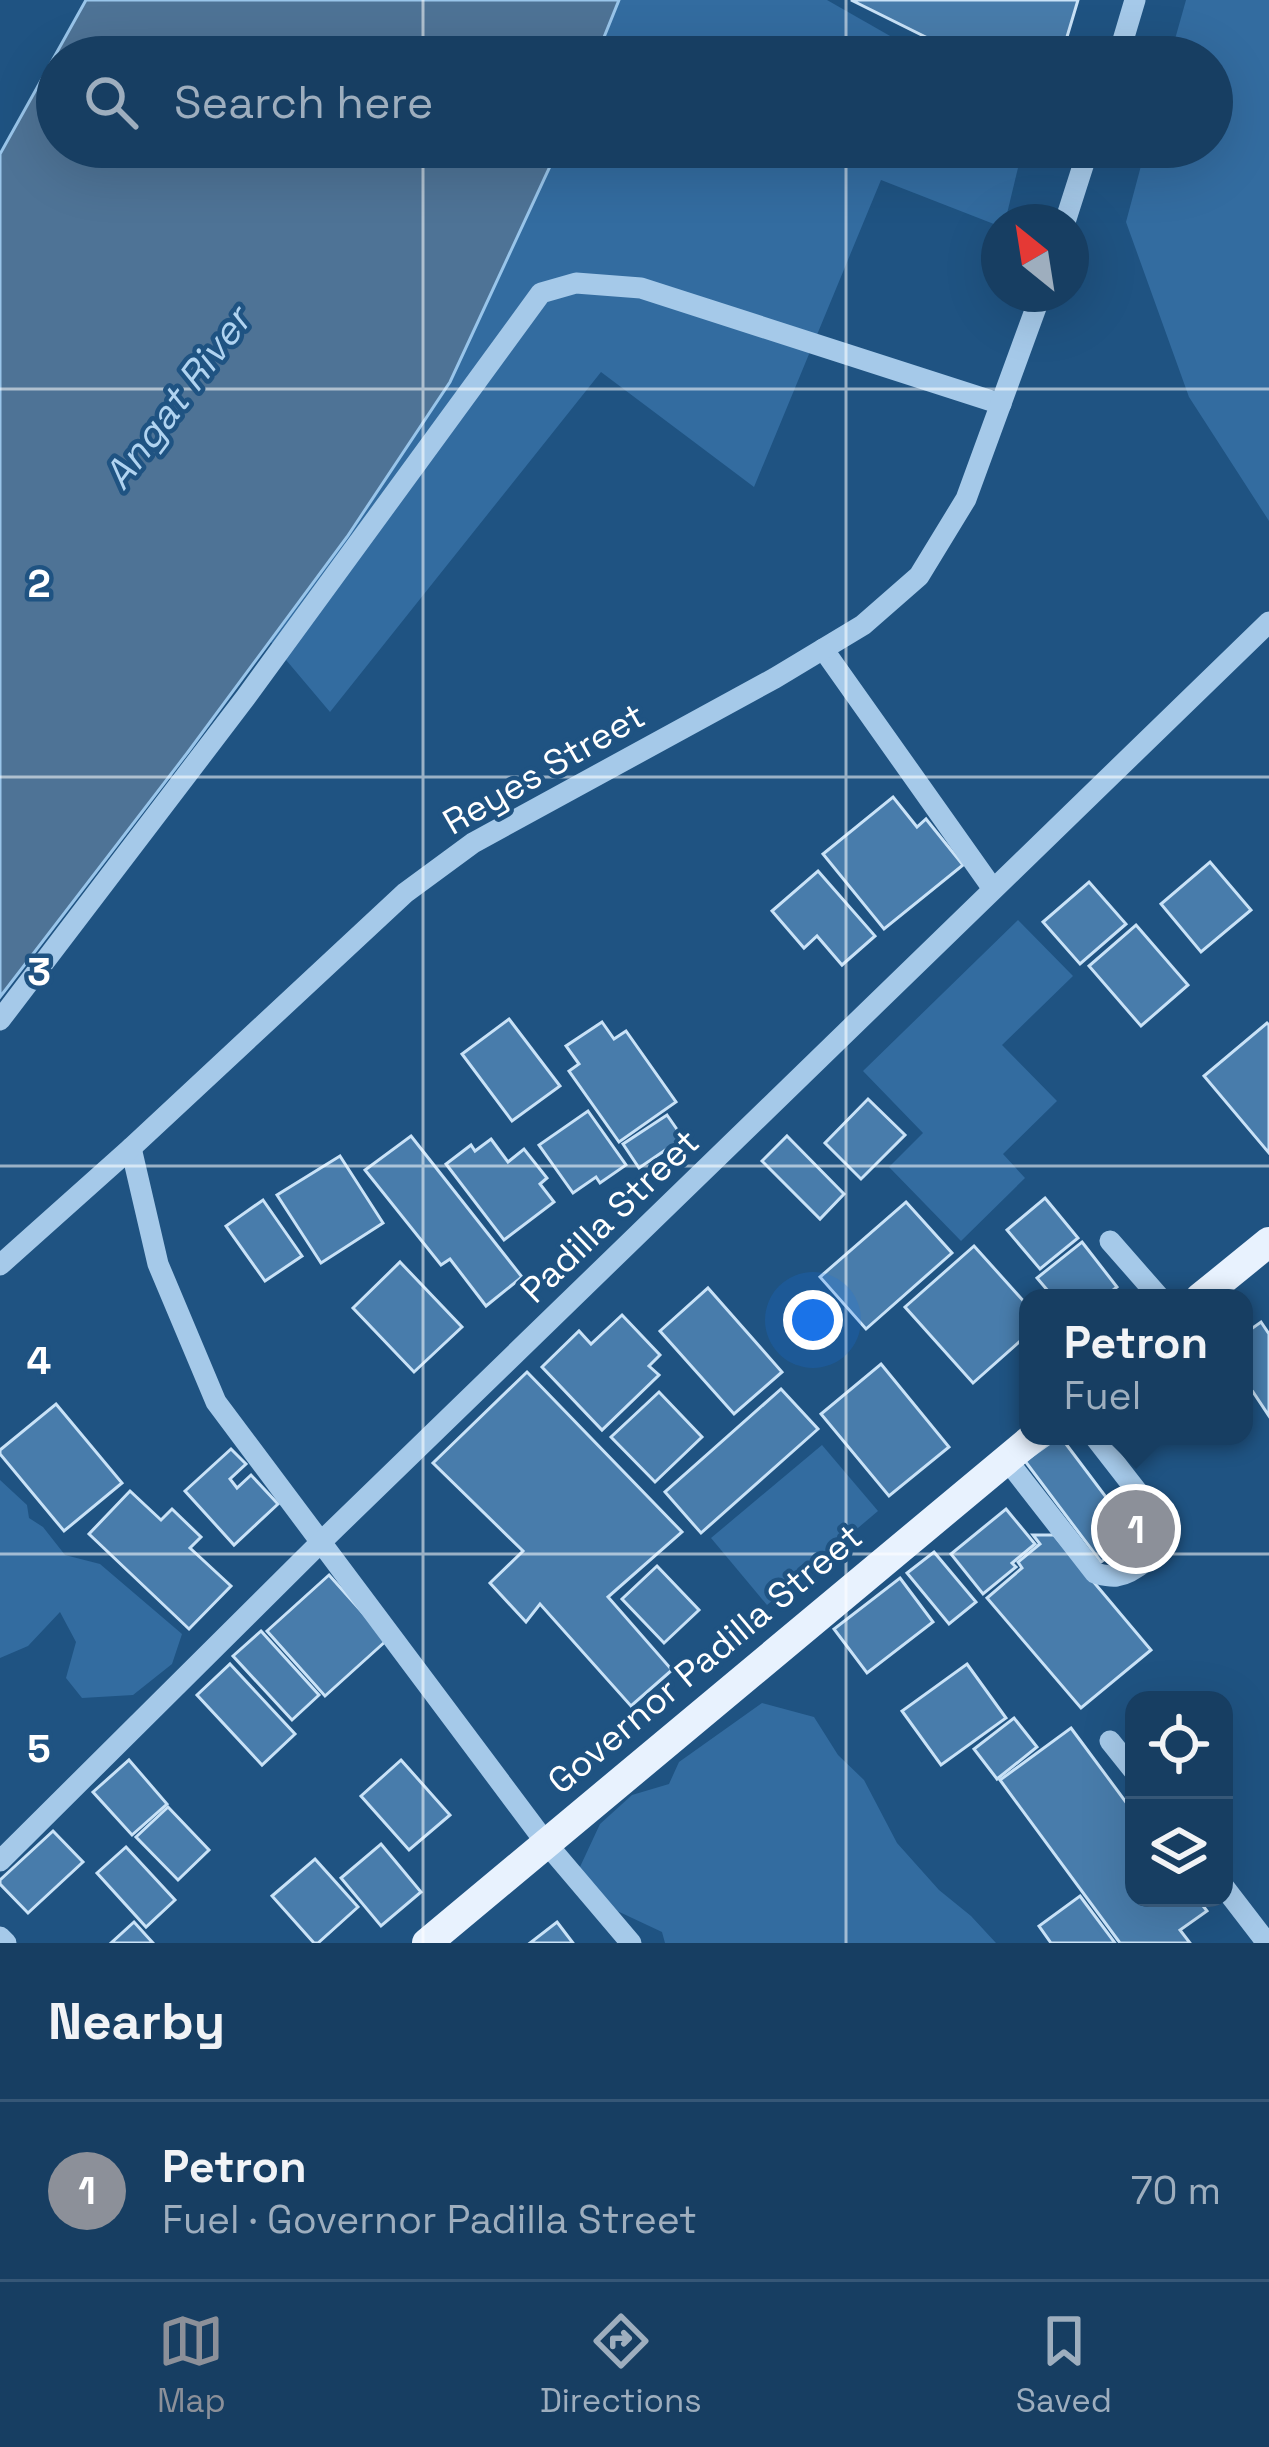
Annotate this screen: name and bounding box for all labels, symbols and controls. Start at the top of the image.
search box [36,36,1233,168]
icon: search [78,69,144,135]
text: Search here [174,74,433,131]
north arrow [981,204,1089,312]
water label: Angat River [93,294,264,499]
text: 2 [27,559,51,608]
street label: Reyes Street [435,693,653,845]
text: 3 [27,947,51,996]
street label: Padilla Street [511,1119,709,1313]
popup [1019,1289,1253,1445]
your location [783,1290,843,1350]
text: Petron [1064,1314,1208,1371]
text: 4 [27,1336,51,1385]
text: Fuel [1064,1371,1141,1420]
pin: 1 [1097,1484,1175,1574]
street label: Governor Padilla Street [538,1514,872,1804]
map controls [1125,1691,1233,1907]
button: locate [1125,1691,1233,1799]
text: 5 [27,1724,51,1773]
button: layers [1125,1799,1233,1907]
text: Nearby [48,1989,225,2054]
text: Petron [162,2138,307,2195]
text: 1 [78,2166,96,2215]
text: 70 m [1131,2166,1221,2215]
text: Fuel · Governor Padilla Street [162,2195,697,2244]
tab: Map [157,2308,226,2422]
tab: Directions [540,2308,702,2422]
tab: Saved [1016,2308,1112,2422]

